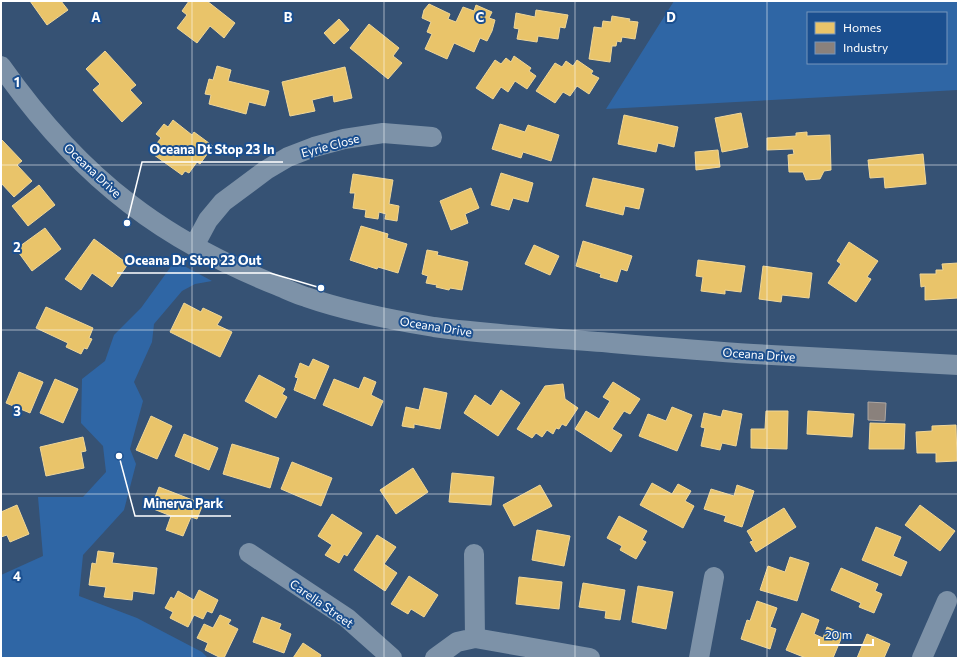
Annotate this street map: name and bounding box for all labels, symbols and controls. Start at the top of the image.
text: A [91,9,101,25]
text: B [284,9,293,25]
text: C [476,9,485,25]
text: D [666,9,676,25]
legend [807,12,947,64]
text: Homes [843,20,881,34]
text: Industry [843,40,888,54]
text: 1 [14,74,20,90]
street label: Eyrie Close [299,131,361,159]
callout: Oceana Dt Stop 23 In [142,137,283,162]
street label: Oceana Drive [62,140,124,200]
text: Oceana Dt Stop 23 In [149,141,275,157]
text: 2 [13,239,21,255]
callout: Oceana Dr Stop 23 Out [117,248,270,273]
text: Oceana Dr Stop 23 Out [125,252,262,268]
street label: Oceana Drive [399,313,473,339]
street label: Oceana Drive [722,344,796,364]
text: 3 [13,403,21,419]
callout: Minerva Park [135,491,231,516]
text: Minerva Park [143,495,224,511]
text: 4 [13,568,21,584]
street label: Carella Street [288,576,356,630]
scale bar [819,621,873,647]
text: 20 m [825,627,852,641]

